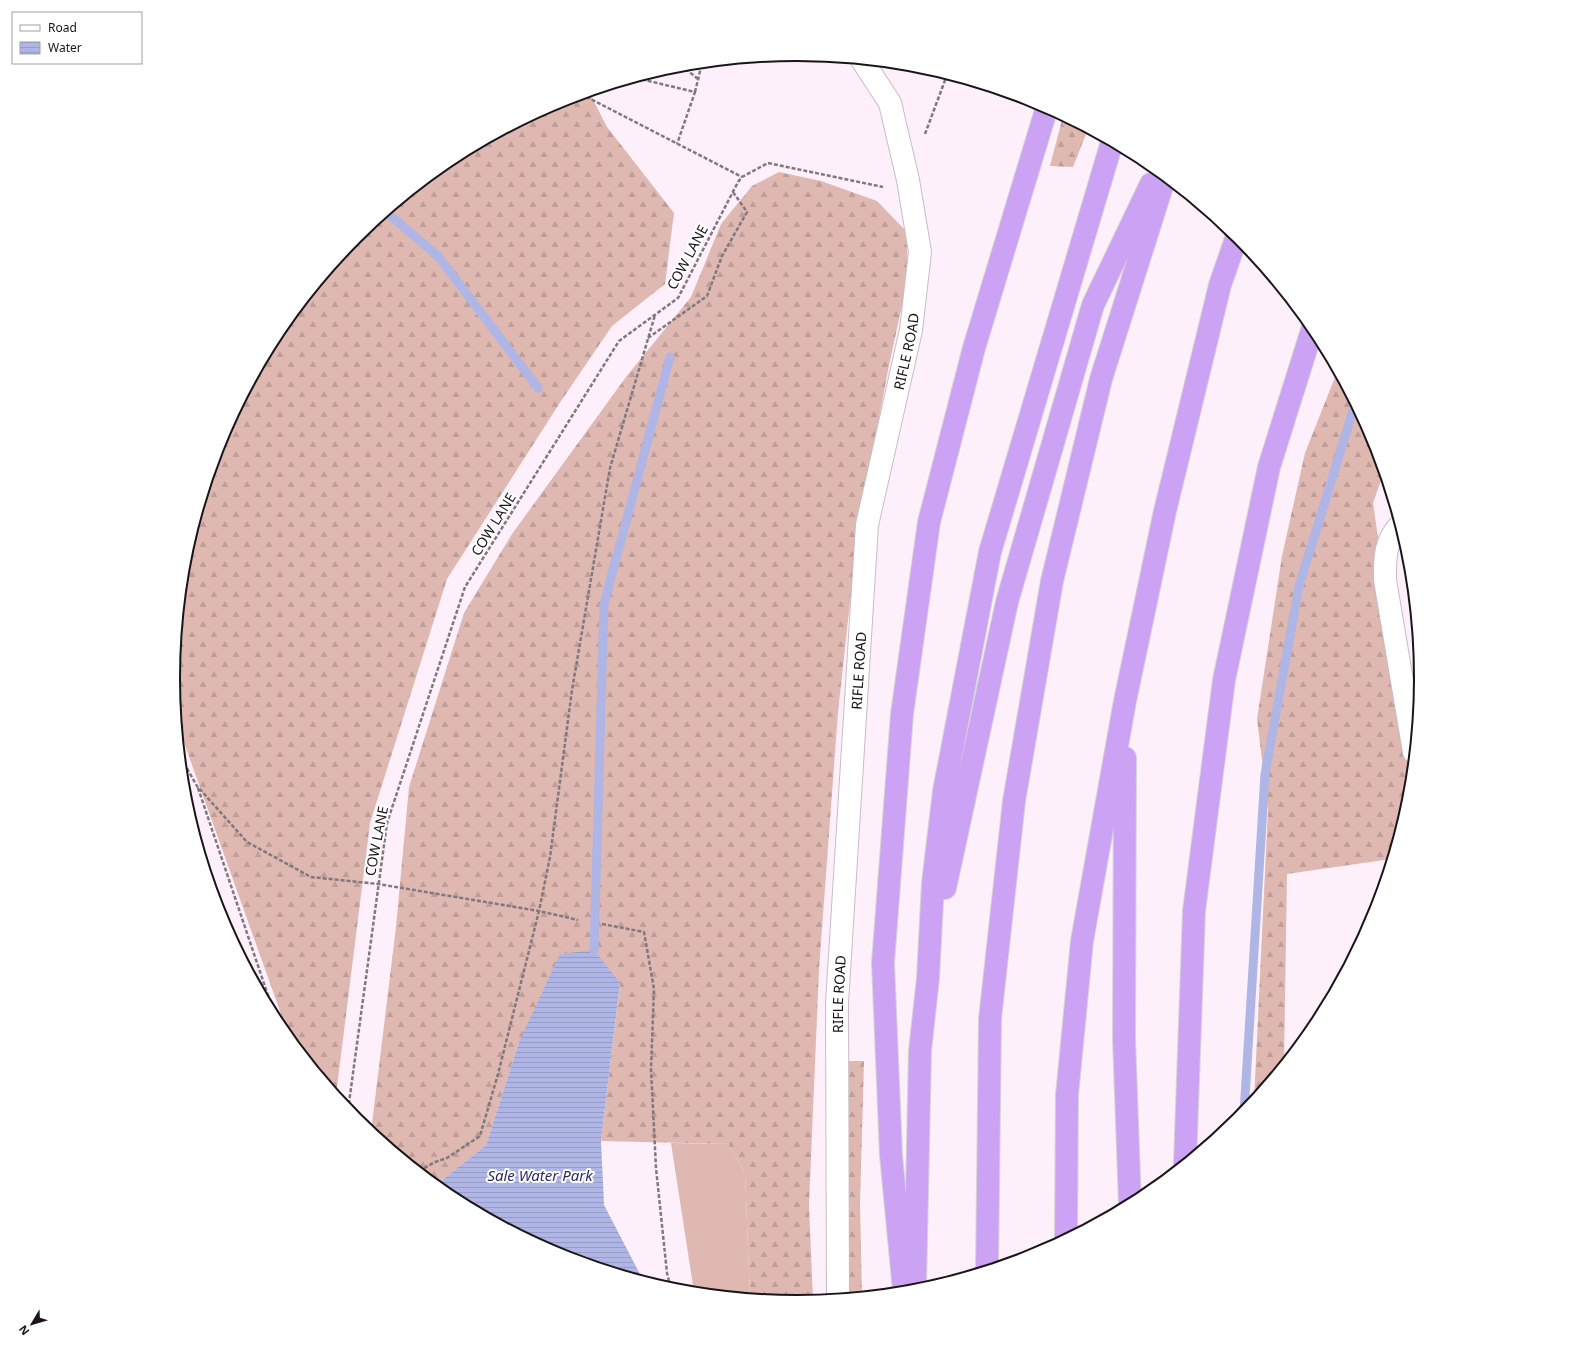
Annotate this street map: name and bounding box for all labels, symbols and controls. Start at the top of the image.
legend [12,12,142,64]
text: Road [48,19,77,36]
text: Water [48,39,82,56]
street label: COW LANE [662,221,712,293]
street label: RIFLE ROAD [888,312,922,391]
street label: COW LANE [466,489,520,559]
street label: RIFLE ROAD [846,631,870,710]
street label: COW LANE [360,804,392,878]
street label: RIFLE ROAD [827,954,849,1033]
water label: Sale Water Park [487,1165,593,1185]
north arrow [12,1304,52,1344]
text: N [15,1322,32,1339]

